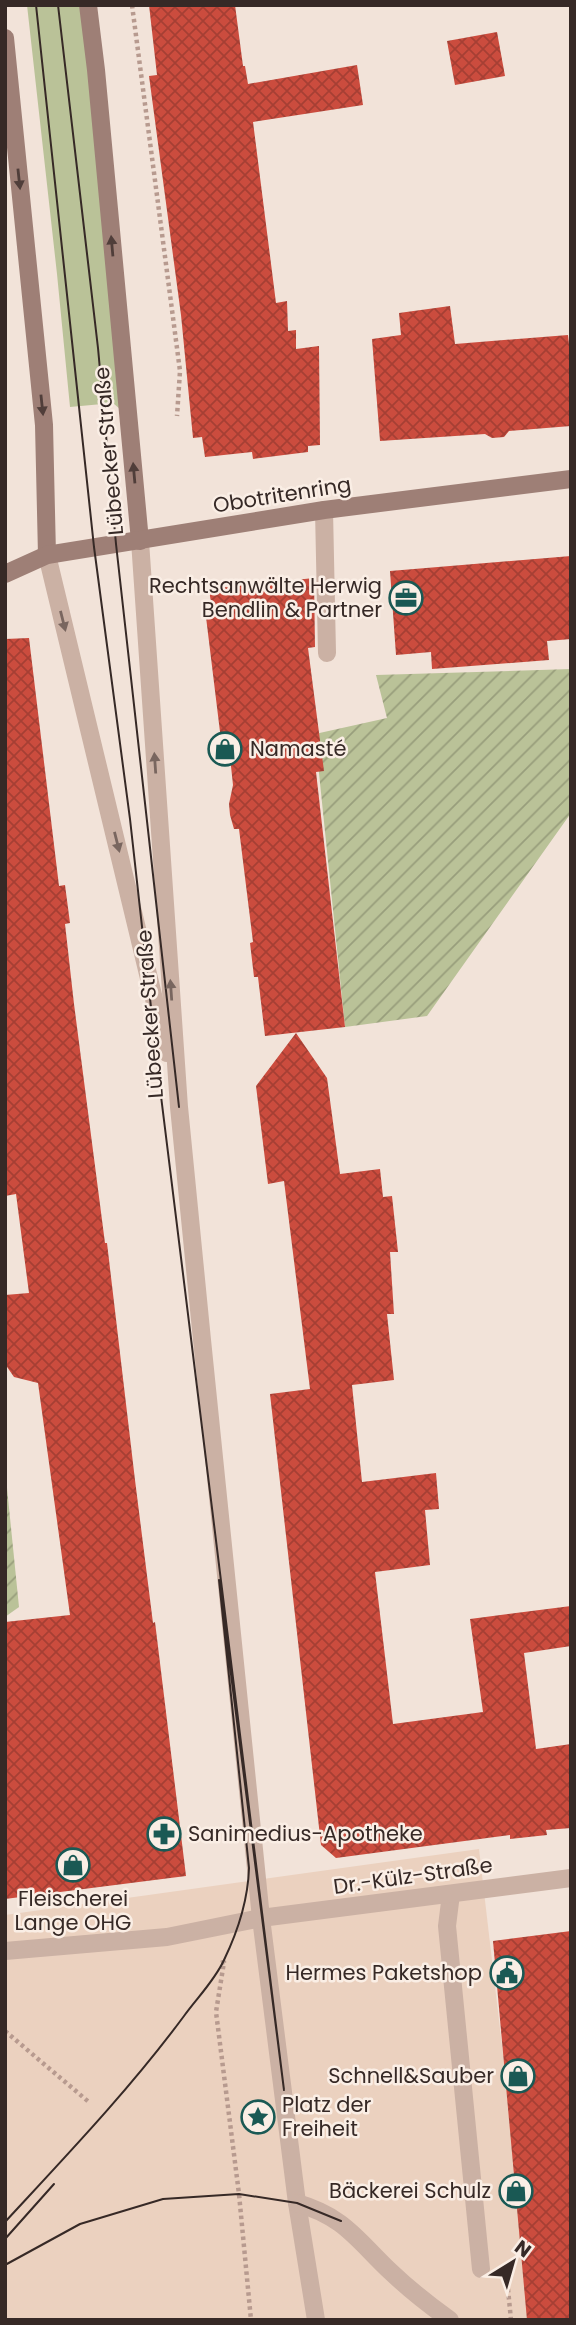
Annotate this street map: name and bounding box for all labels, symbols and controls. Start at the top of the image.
one-way arrow [14,168,25,190]
one-way arrow [107,235,118,257]
street label: Lübecker Straße [87,366,130,537]
one-way arrow [37,394,48,416]
one-way arrow [128,462,139,484]
street label: Obotritenring [211,469,353,520]
place label: Rechtsanwälte Herwig Bendlin & Partner [149,571,382,624]
office icon: Rechtsanwälte Herwig Bendlin & Partner [387,579,425,617]
one-way arrow [58,610,69,632]
shop icon: Namasté [206,730,244,768]
place label: Namasté [250,734,346,763]
one-way arrow [150,752,161,774]
one-way arrow [112,832,123,854]
street label: Lübecker Straße [129,929,170,1099]
one-way arrow [165,979,176,1001]
pharmacy icon: Sanimedius-Apotheke [145,1815,183,1853]
place label: Sanimedius-Apotheke [188,1819,423,1848]
shop icon: Fleischerei Lange OHG [54,1846,92,1884]
street label: Dr.-Külz-Straße [332,1850,494,1901]
place label: Fleischerei Lange OHG [15,1884,131,1937]
public building icon: Hermes Paketshop [488,1954,526,1992]
place label: Hermes Paketshop [286,1958,482,1987]
shop icon: Schnell&Sauber [499,2057,537,2095]
place label: Schnell&Sauber [328,2061,494,2090]
place label: Platz der Freiheit [282,2090,372,2143]
place icon: Platz der Freiheit [239,2098,277,2136]
shop icon: Bäckerei Schulz [497,2172,535,2210]
place label: Bäckerei Schulz [329,2176,491,2205]
north arrow [478,2227,548,2297]
text: N [509,2234,537,2264]

